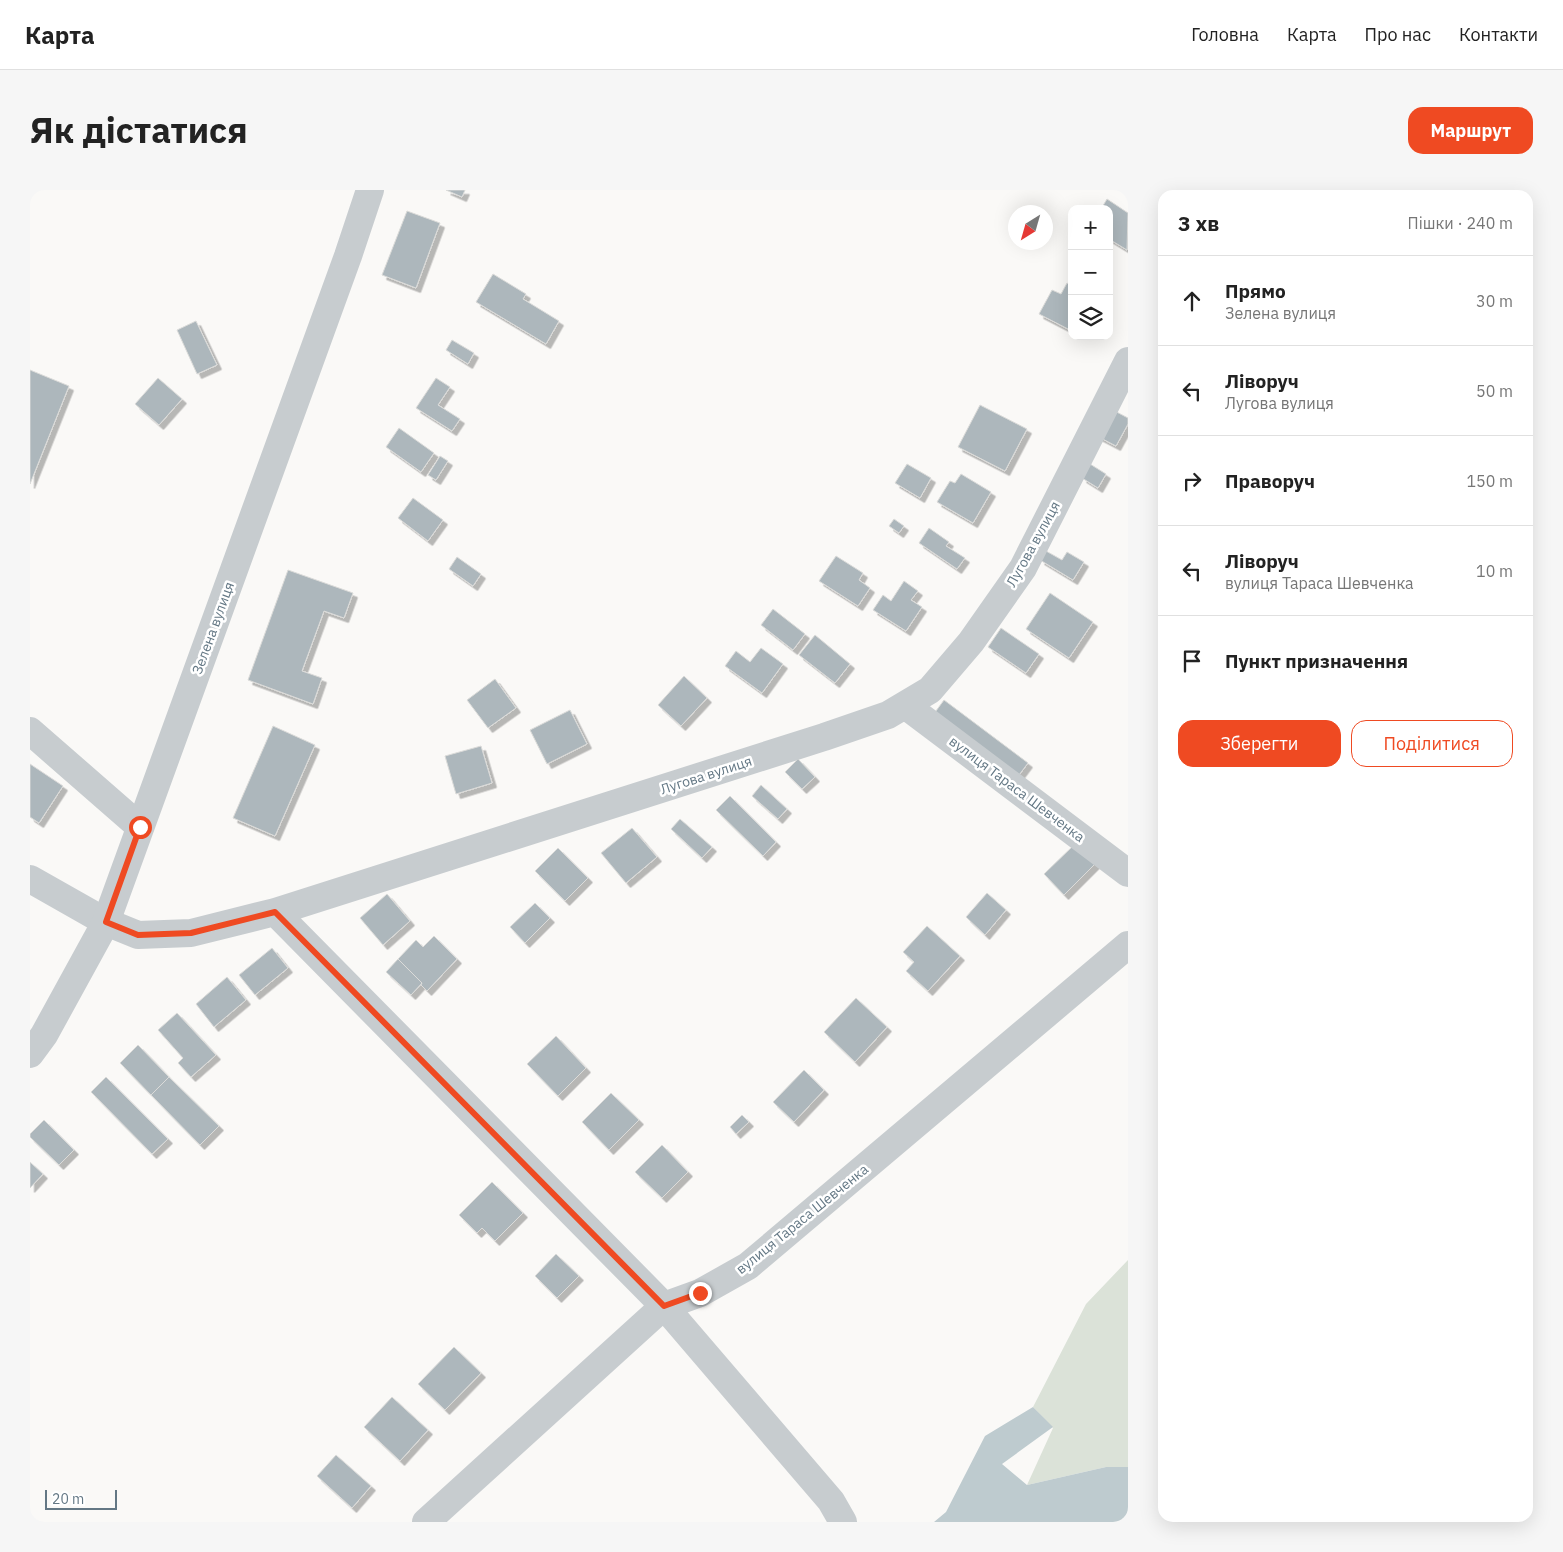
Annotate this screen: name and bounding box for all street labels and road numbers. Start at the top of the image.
street label: Лугова вулиця [1002,498,1064,590]
street label: Зелена вулиця [188,579,238,677]
street label: вулиця Тараса Шевченка [946,732,1089,846]
street label: Лугова вулиця [658,752,754,798]
street label: вулиця Тараса Шевченка [732,1160,872,1278]

